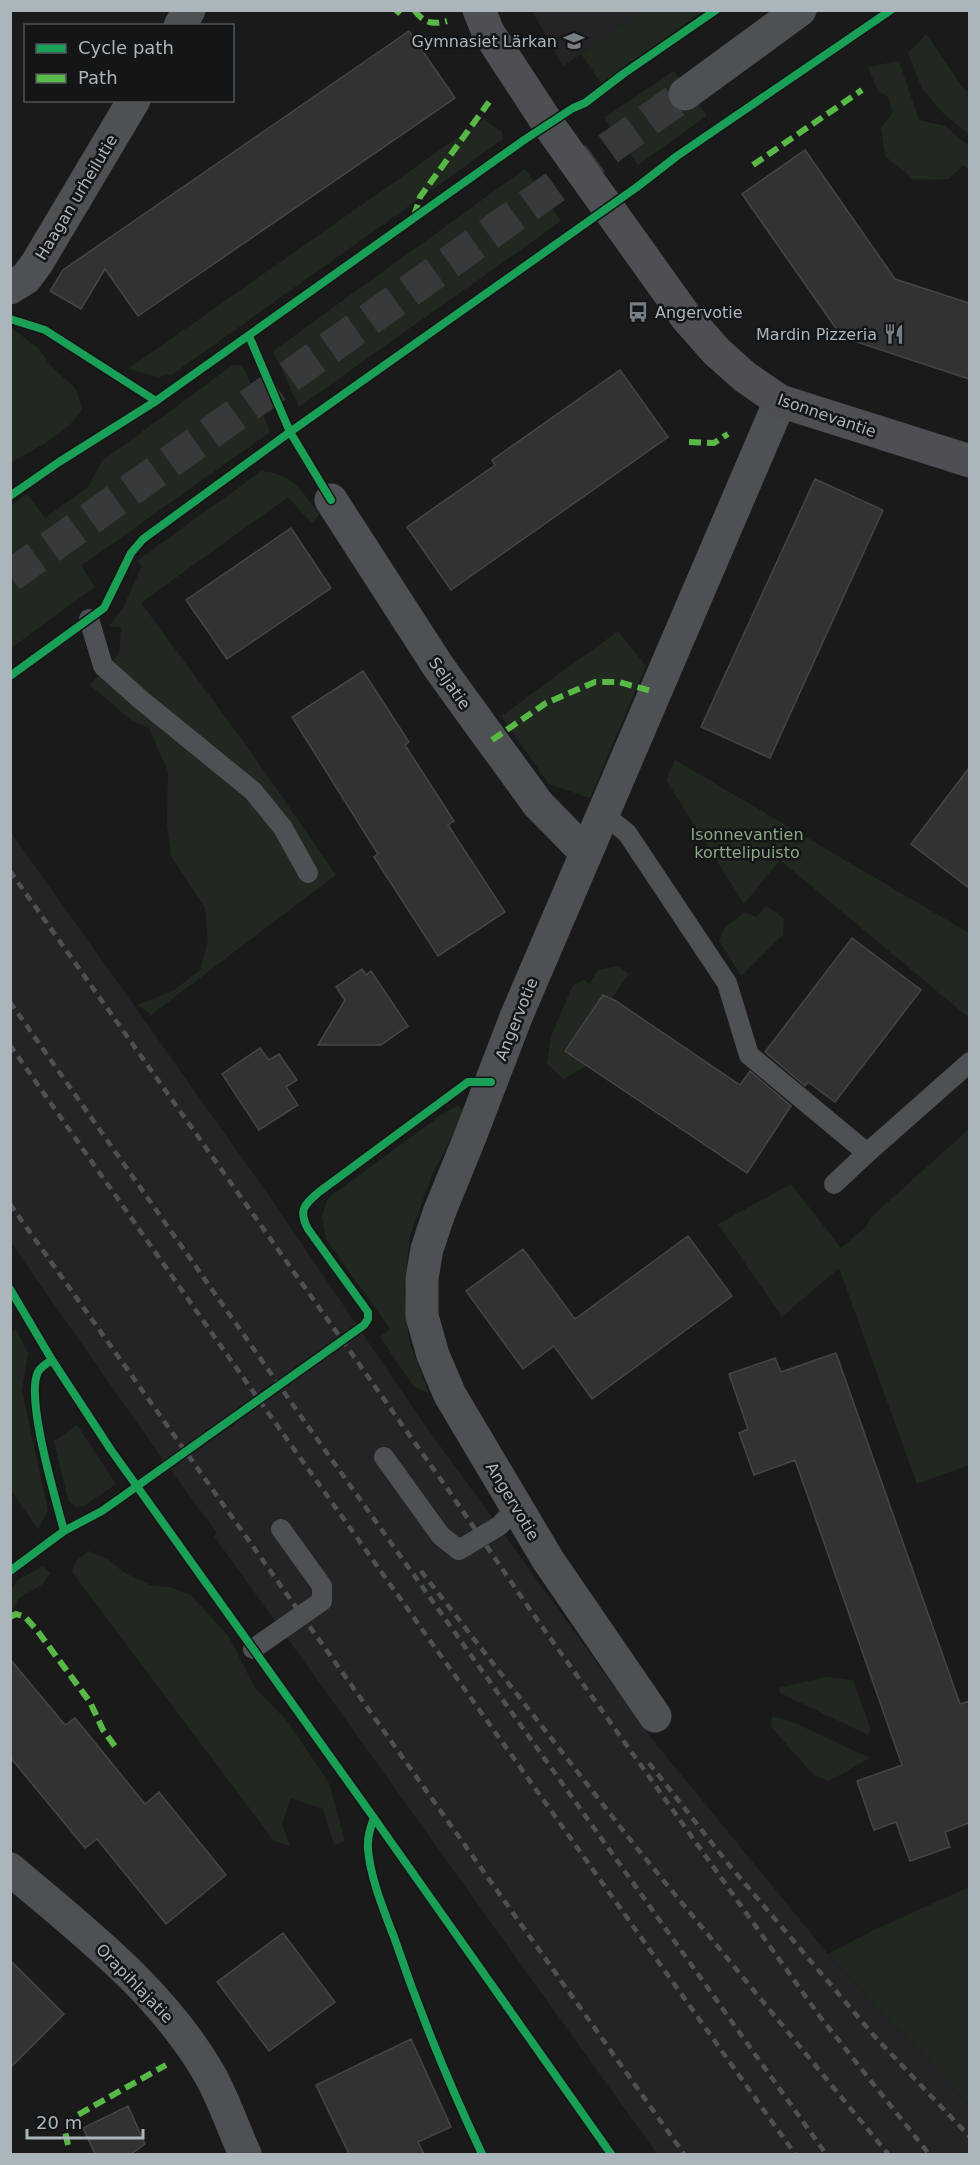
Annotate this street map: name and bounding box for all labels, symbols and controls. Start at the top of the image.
legend [24,24,234,102]
school or university icon: Gymnasiet Lärkan [562,29,586,53]
place label: Gymnasiet Lärkan [411,32,557,51]
text: Cycle path [78,37,174,58]
text: Path [78,67,118,88]
street label: Haagan urheilutie [32,131,121,263]
bus stop icon: Angervotie [626,300,650,324]
place label: Angervotie [655,303,742,322]
restaurant icon: Mardin Pizzeria [882,322,906,346]
place label: Mardin Pizzeria [756,325,877,344]
street label: Isonnevantie [775,390,879,441]
street label: Seljatie [425,654,474,713]
park label: Isonnevantien korttelipuisto [690,825,804,862]
street label: Angervotie [491,975,542,1063]
street label: Angervotie [482,1459,543,1544]
street label: Orapihlajatie [92,1940,177,2027]
scale bar [27,2102,142,2140]
text: 20 m [36,2112,82,2133]

